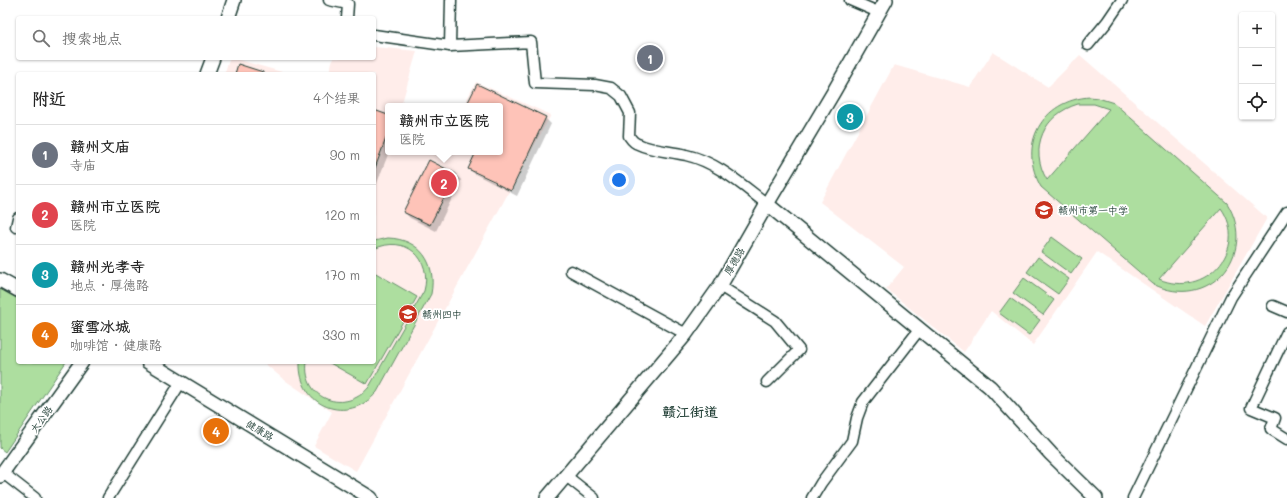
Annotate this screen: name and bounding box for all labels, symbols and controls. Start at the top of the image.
map controls [1239,12,1275,120]
button: + [1239,12,1275,48]
search box [16,16,376,60]
icon: search [30,27,52,49]
text: 搜索地点 [62,28,122,48]
pin: 1 [637,43,663,73]
button: − [1239,48,1275,84]
button: locate [1239,84,1275,120]
text: 附近 [32,87,66,109]
text: 4个结果 [313,89,360,106]
pin: 3 [837,102,863,132]
popup [385,103,503,155]
text: 赣州市立医院 [399,110,489,130]
text: 医院 [399,130,425,147]
text: 赣州文庙 [70,136,130,156]
text: 1 [42,146,48,163]
text: 90 m [330,146,360,163]
text: 寺庙 [70,156,96,173]
pin: 2 [431,168,457,198]
your location [609,170,629,190]
text: 赣州市立医院 [70,196,160,216]
school or university icon: 赣州市第一中学 [1033,199,1055,221]
place label: 赣州市第一中学 [1058,203,1128,217]
text: 2 [41,206,49,223]
text: 120 m [324,206,360,223]
text: 医院 [70,216,96,233]
street label: 厚德路 [720,245,748,277]
text: 赣州光孝寺 [70,256,145,276]
text: 3 [41,266,49,283]
text: 170 m [324,266,360,283]
text: 地点 · 厚德路 [70,276,149,293]
school or university icon: 赣州四中 [397,303,419,325]
place label: 赣州四中 [422,307,462,321]
text: 蜜雪冰城 [70,316,130,336]
text: 4 [41,326,49,343]
text: 330 m [322,326,360,343]
text: 咖啡馆 · 健康路 [70,336,162,353]
district label: 赣江街道 [662,402,718,421]
street label: 大公路 [27,403,55,435]
pin: 4 [203,416,229,446]
street label: 健康路 [244,416,276,444]

